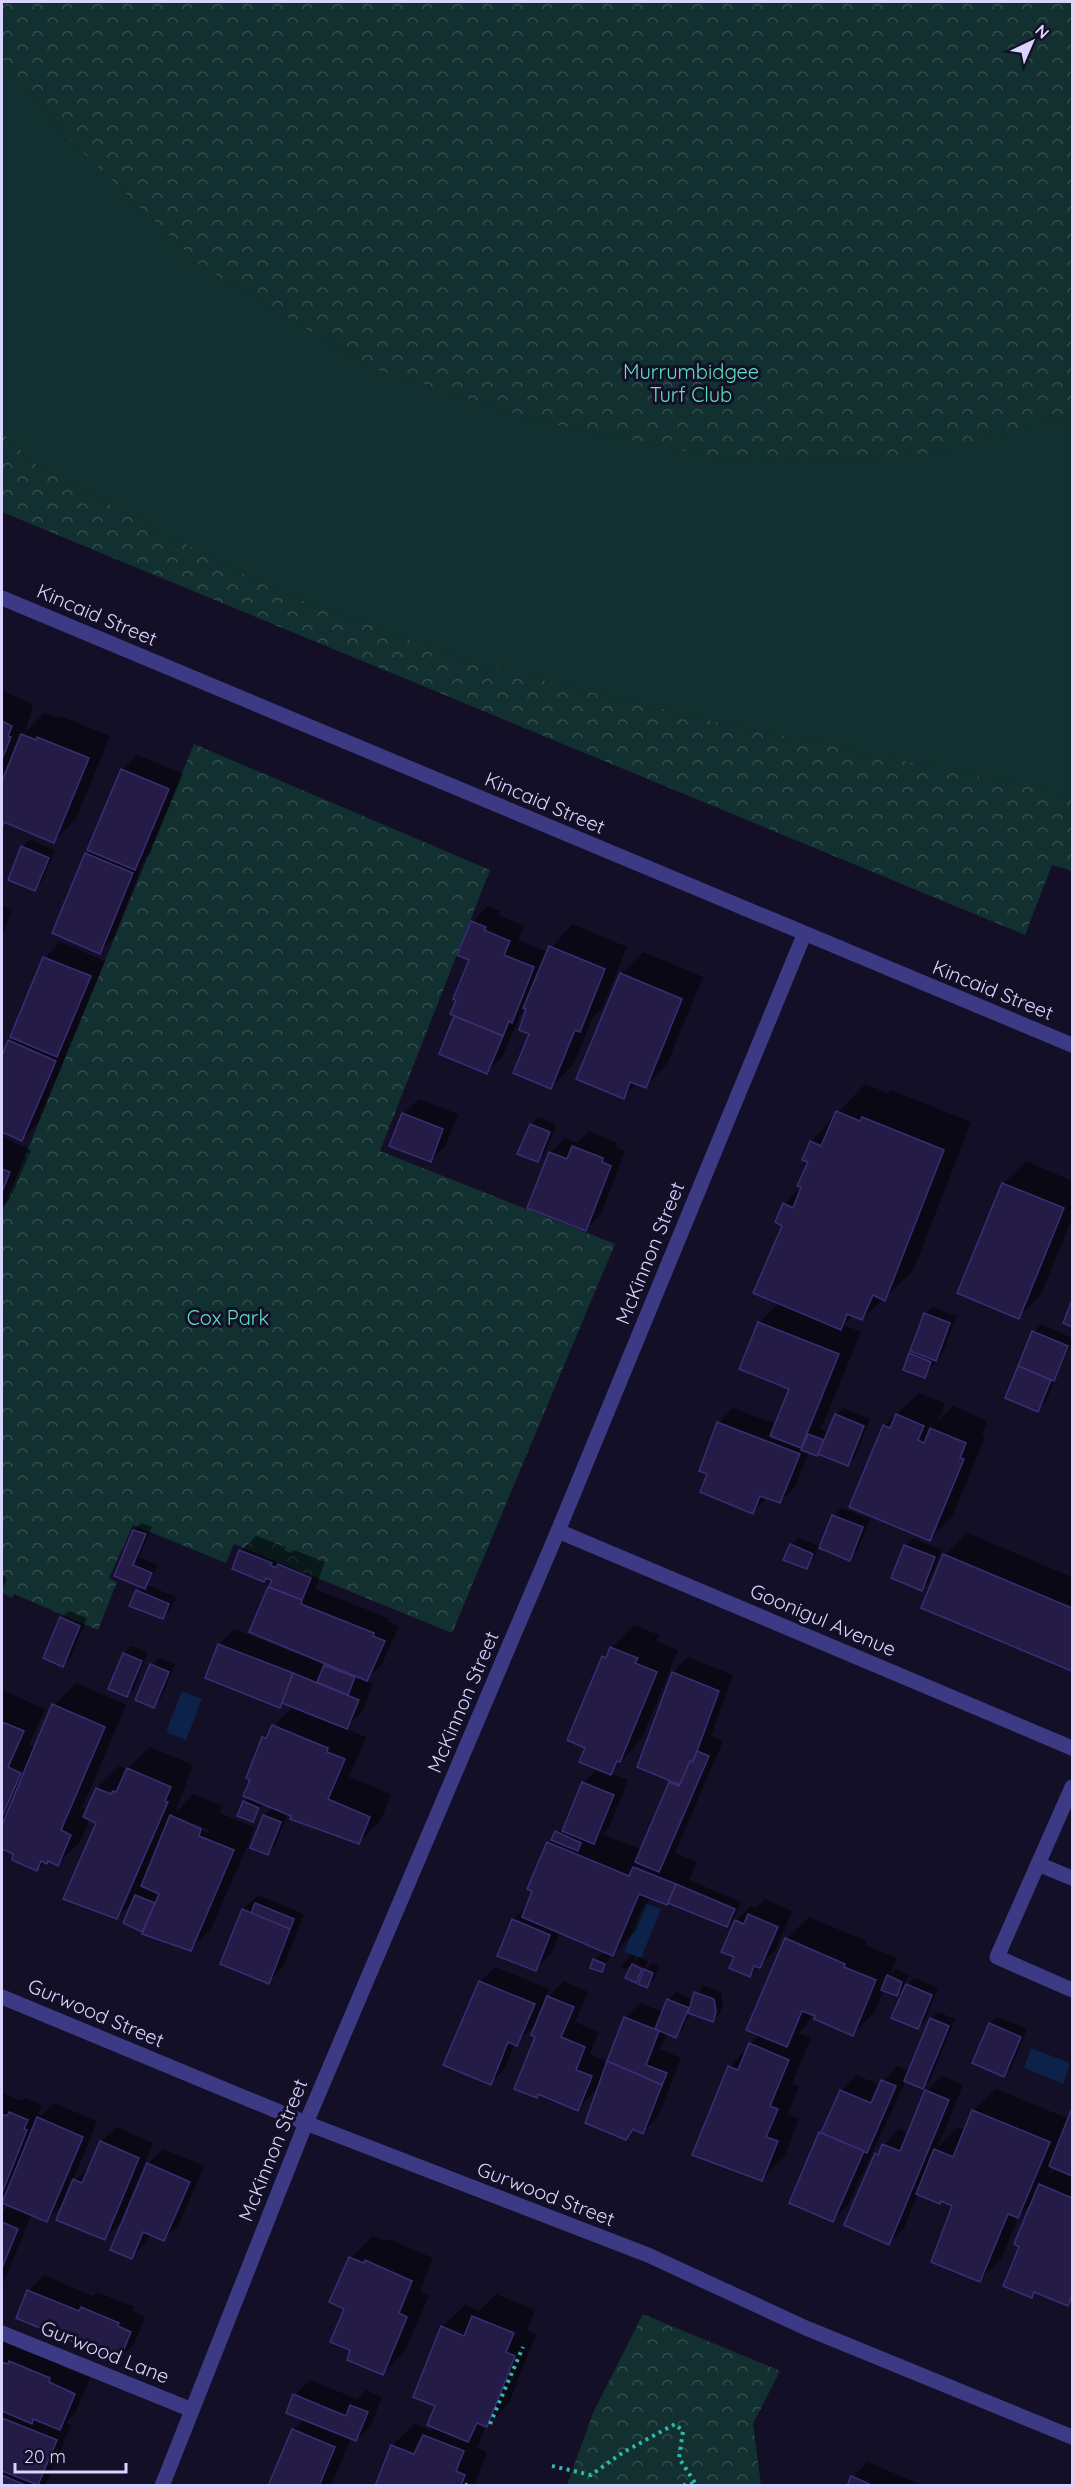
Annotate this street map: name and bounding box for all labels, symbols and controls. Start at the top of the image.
north arrow [1002,12,1062,72]
text: N [1031,20,1054,42]
park label: Murrumbidgee Turf Club [623,359,759,407]
street label: Kincaid Street [33,578,161,651]
street label: Kincaid Street [481,766,609,839]
street label: Kincaid Street [929,954,1058,1025]
street label: McKinnon Street [610,1178,690,1328]
park label: Cox Park [187,1305,269,1330]
street label: Goonigul Avenue [746,1578,900,1662]
street label: McKinnon Street [421,1627,504,1776]
street label: Gurwood Street [24,1973,168,2053]
street label: McKinnon Street [233,2075,313,2225]
street label: Gurwood Street [474,2156,619,2231]
street label: Gurwood Lane [37,2314,173,2389]
scale bar [15,2436,126,2474]
text: 20 m [24,2445,66,2468]

